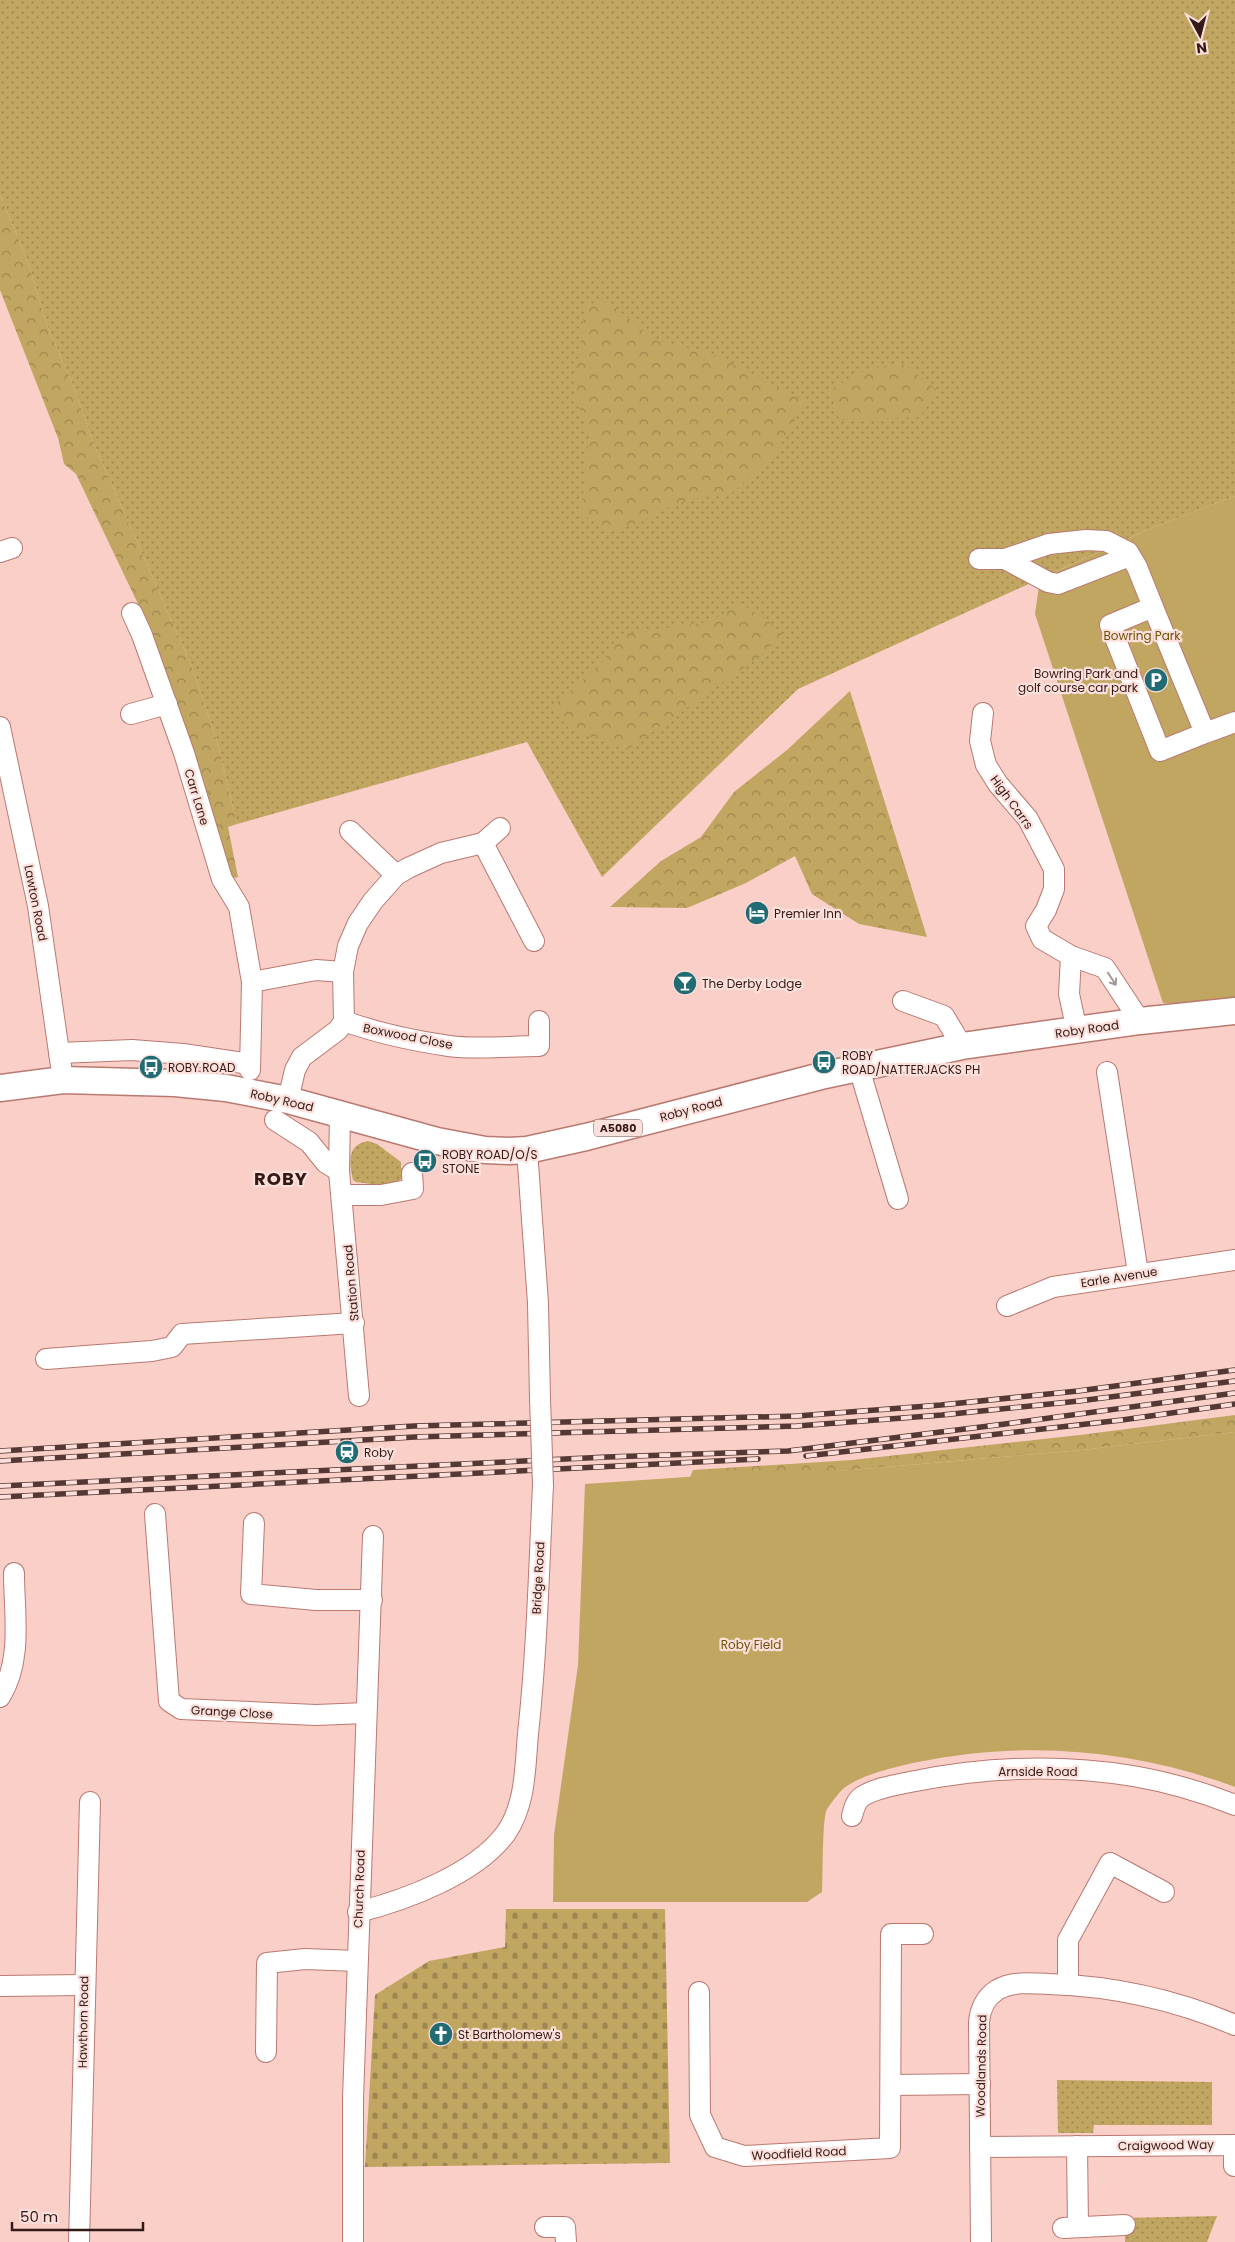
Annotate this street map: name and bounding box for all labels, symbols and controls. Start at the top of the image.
north arrow [1175,10,1225,60]
text: N [1195,37,1208,58]
park label: Bowring Park [1103,627,1181,644]
place label: Bowring Park and golf course car park [1018,665,1139,696]
parking icon: Bowring Park and golf course car park [1143,667,1169,693]
street label: Carr Lane [180,767,214,827]
street label: High Carrs [987,772,1037,832]
street label: Lawton Road [20,863,52,943]
hotel icon: Premier Inn [744,900,770,926]
place label: Premier Inn [774,905,842,922]
bar icon: The Derby Lodge [672,970,698,996]
one-way arrow [1107,971,1117,985]
place label: The Derby Lodge [702,975,802,992]
street label: Roby Road [1054,1016,1120,1042]
street label: Boxwood Close [362,1019,454,1053]
place label: ROBY ROAD/NATTERJACKS PH [842,1047,980,1078]
bus stop icon: ROBY ROAD/NATTERJACKS PH [811,1049,837,1075]
bus stop icon: ROBY ROAD [138,1054,164,1080]
place label: ROBY ROAD [168,1059,236,1076]
street label: Roby Road [249,1084,315,1116]
street label: Roby Road [658,1092,724,1126]
road number: A5080 [594,1120,642,1136]
place label: ROBY ROAD/O/S STONE [442,1146,538,1177]
bus stop icon: ROBY ROAD/O/S STONE [412,1148,438,1174]
district label: ROBY [254,1166,308,1191]
street label: Station Road [339,1244,363,1322]
street label: Earle Avenue [1079,1263,1159,1291]
station icon: Roby [334,1439,360,1465]
place label: Roby [364,1444,394,1461]
street label: Bridge Road [528,1541,548,1615]
park label: Roby Field [721,1636,781,1653]
street label: Grange Close [191,1701,273,1723]
street label: Arnside Road [998,1763,1078,1780]
street label: Church Road [349,1849,369,1929]
street label: Hawthorn Road [74,1976,92,2068]
street label: Woodlands Road [972,2015,990,2117]
church icon: St Bartholomew's [428,2021,454,2047]
place label: St Bartholomew's [458,2026,561,2043]
street label: Craigwood Way [1118,2136,1214,2154]
street label: Woodfield Road [751,2142,847,2164]
scale bar [12,2200,144,2232]
text: 50 m [20,2206,58,2227]

